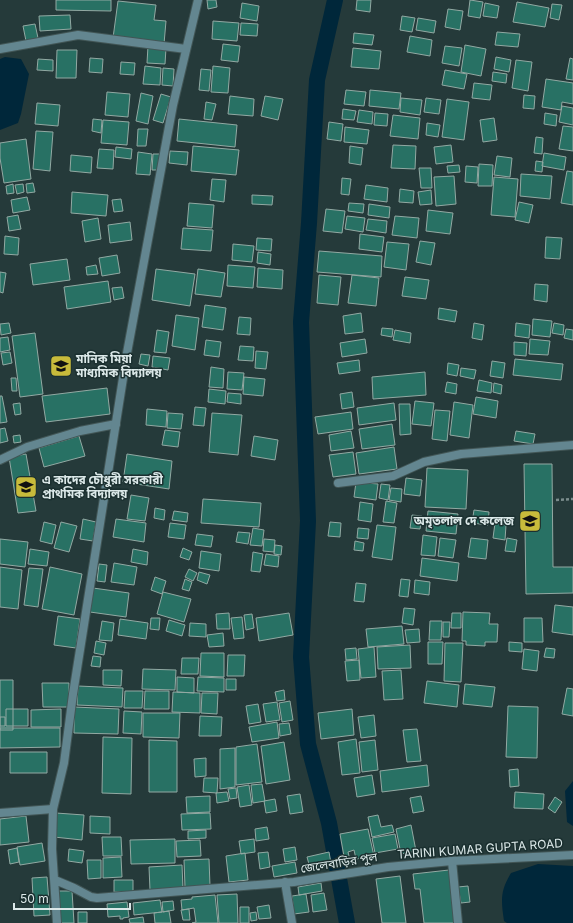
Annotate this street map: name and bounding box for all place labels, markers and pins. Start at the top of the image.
place label: মানিক মিয়া মাধ্যমিক বিদ্যালয় [75,351,162,380]
school or university icon: মানিক মিয়া মাধ্যমিক বিদ্যালয় [48,353,74,379]
place label: এ কাদের চৌধুরী সরকারী প্রাথমিক বিদ্যালয় [42,472,163,501]
school or university icon: এ কাদের চৌধুরী সরকারী প্রাথমিক বিদ্যালয় [13,474,39,500]
school or university icon: অমৃতলাল দে কলেজ [517,508,543,534]
place label: অমৃতলাল দে কলেজ [413,513,514,529]

